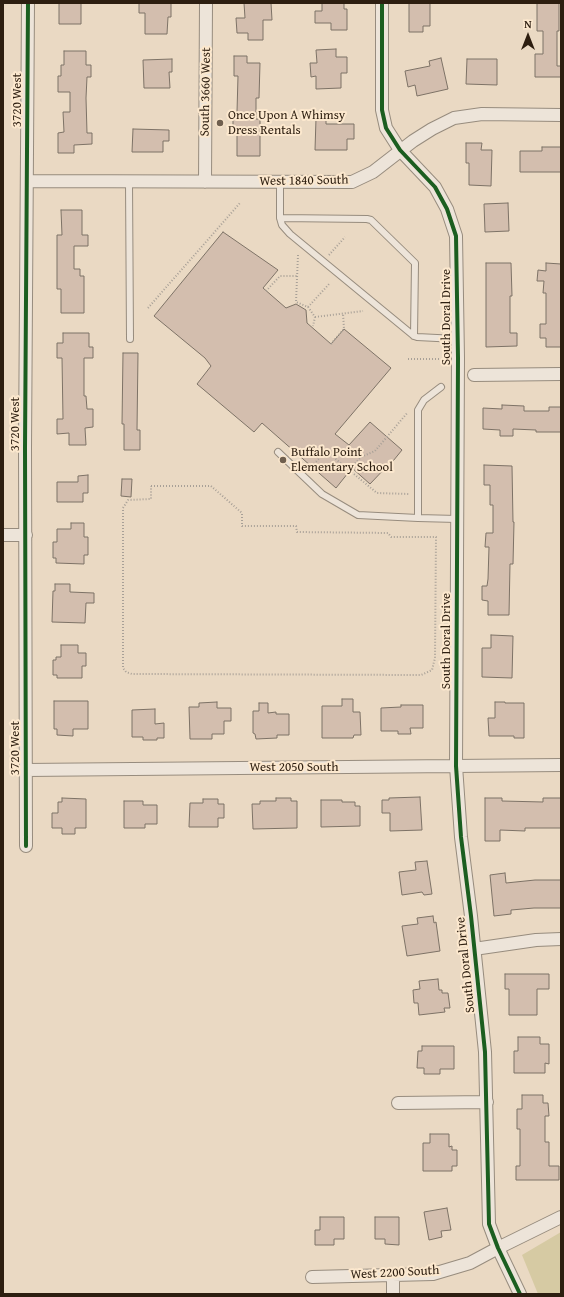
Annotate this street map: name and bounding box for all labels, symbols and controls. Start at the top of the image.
north arrow [508,16,548,56]
text: N [524,16,532,32]
street label: South 3660 West [197,47,215,137]
street label: 3720 West [10,73,26,127]
place label: Once Upon A Whimsy Dress Rentals [228,108,345,139]
marker: Once Upon A Whimsy Dress Rentals [215,118,225,128]
street label: West 1840 South [259,172,349,190]
street label: South Doral Drive [439,269,455,365]
street label: 3720 West [8,397,24,451]
place label: Buffalo Point Elementary School [291,445,393,476]
marker: Buffalo Point Elementary School [278,455,288,465]
street label: South Doral Drive [439,593,455,689]
street label: 3720 West [8,721,24,775]
street label: West 2050 South [249,760,339,776]
street label: South Doral Drive [453,916,479,1014]
street label: West 2200 South [350,1263,440,1283]

